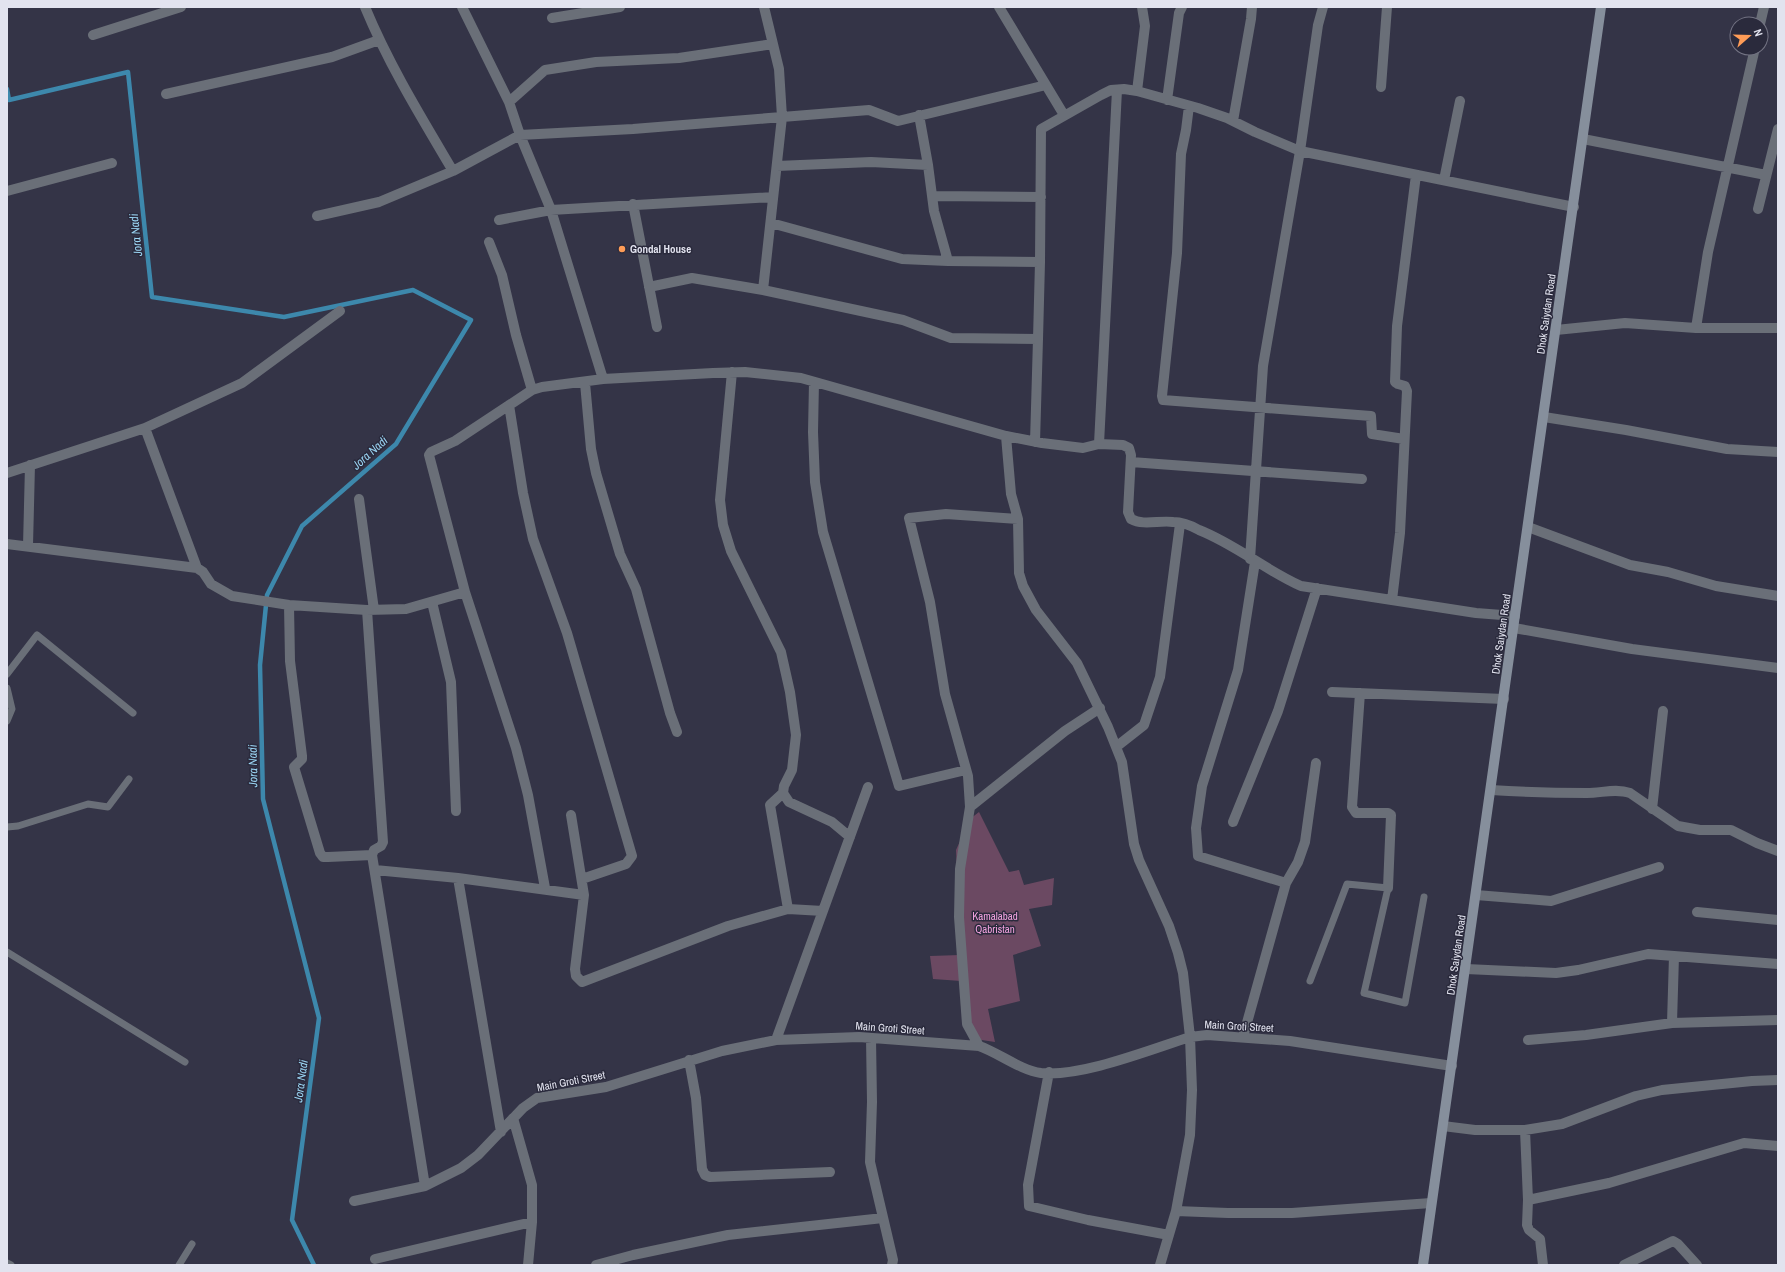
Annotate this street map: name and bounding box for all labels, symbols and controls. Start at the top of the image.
north arrow [1729,16,1769,56]
text: N [1751,27,1766,38]
water label: Jora Nadi [126,213,146,258]
place label: Gondal House [630,242,691,256]
marker: Gondal House [617,244,627,254]
street label: Dhok Saiydan Road [1533,273,1559,355]
water label: Jora Nadi [348,433,391,474]
street label: Dhok Saiydan Road [1488,593,1514,675]
water label: Jora Nadi [245,744,261,788]
park label: Kamalabad Qabristan [972,909,1018,936]
street label: Dhok Saiydan Road [1443,914,1469,996]
street label: Main Groti Street [1204,1017,1274,1035]
street label: Main Groti Street [855,1019,925,1037]
water label: Jora Nadi [290,1059,312,1104]
street label: Main Groti Street [536,1067,607,1094]

